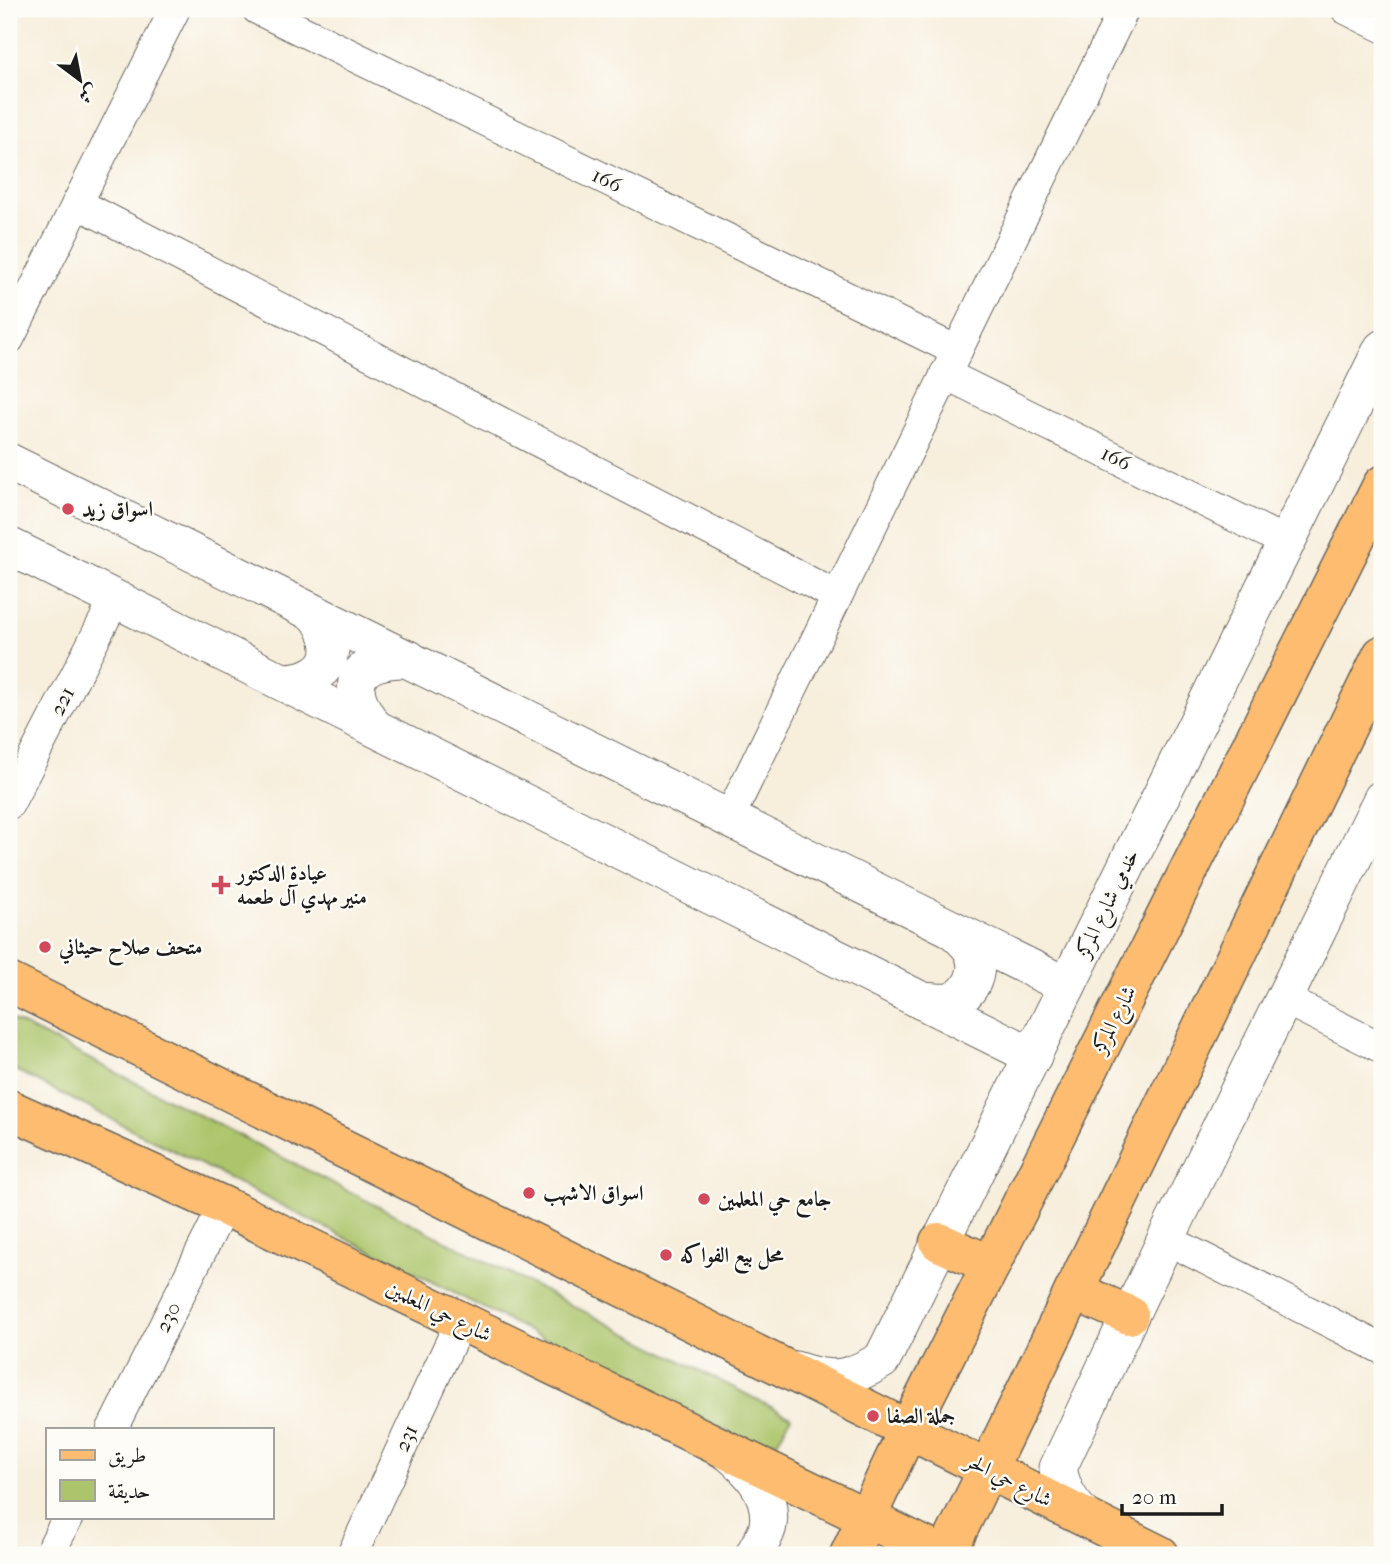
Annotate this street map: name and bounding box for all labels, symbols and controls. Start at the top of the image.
north arrow [46,46,116,116]
text: ش [75,79,102,108]
street label: 166 [588,163,626,198]
street label: 166 [1097,441,1135,476]
place label: اسواق زيد [82,497,153,522]
marker: اسواق زيد [60,501,76,517]
street label: 221 [45,683,79,719]
street label: خدمي شارع المركز [1070,845,1149,965]
place label: عيادة الدكتور منير مهدي آل طعمه [235,861,367,914]
marker: عيادة الدكتور منير مهدي آل طعمه [211,875,231,895]
place label: متحف صلاح حيثاني [58,935,203,966]
marker: متحف صلاح حيثاني [37,939,53,955]
street label: شارع المركز [1086,982,1146,1061]
place label: اسواق الاشهب [543,1181,644,1207]
marker: اسواق الاشهب [521,1185,537,1201]
place label: جامع حي المعلمين [718,1187,832,1218]
marker: جامع حي المعلمين [696,1191,712,1207]
place label: محل بيع الفواكه [680,1242,785,1274]
marker: محل بيع الفواكه [658,1247,674,1263]
street label: شارع حي المعلمين [380,1275,495,1352]
street label: 230 [150,1298,186,1336]
place label: جملة الصفا [887,1404,955,1428]
marker: جملة الصفا [865,1408,881,1424]
street label: 231 [389,1421,423,1455]
legend [46,1428,273,1518]
text: طريق [108,1443,146,1468]
street label: شارع حي الحر [957,1447,1056,1517]
scale bar [1122,1473,1221,1517]
text: حديقة [108,1479,151,1504]
text: 20 m [1132,1485,1177,1509]

